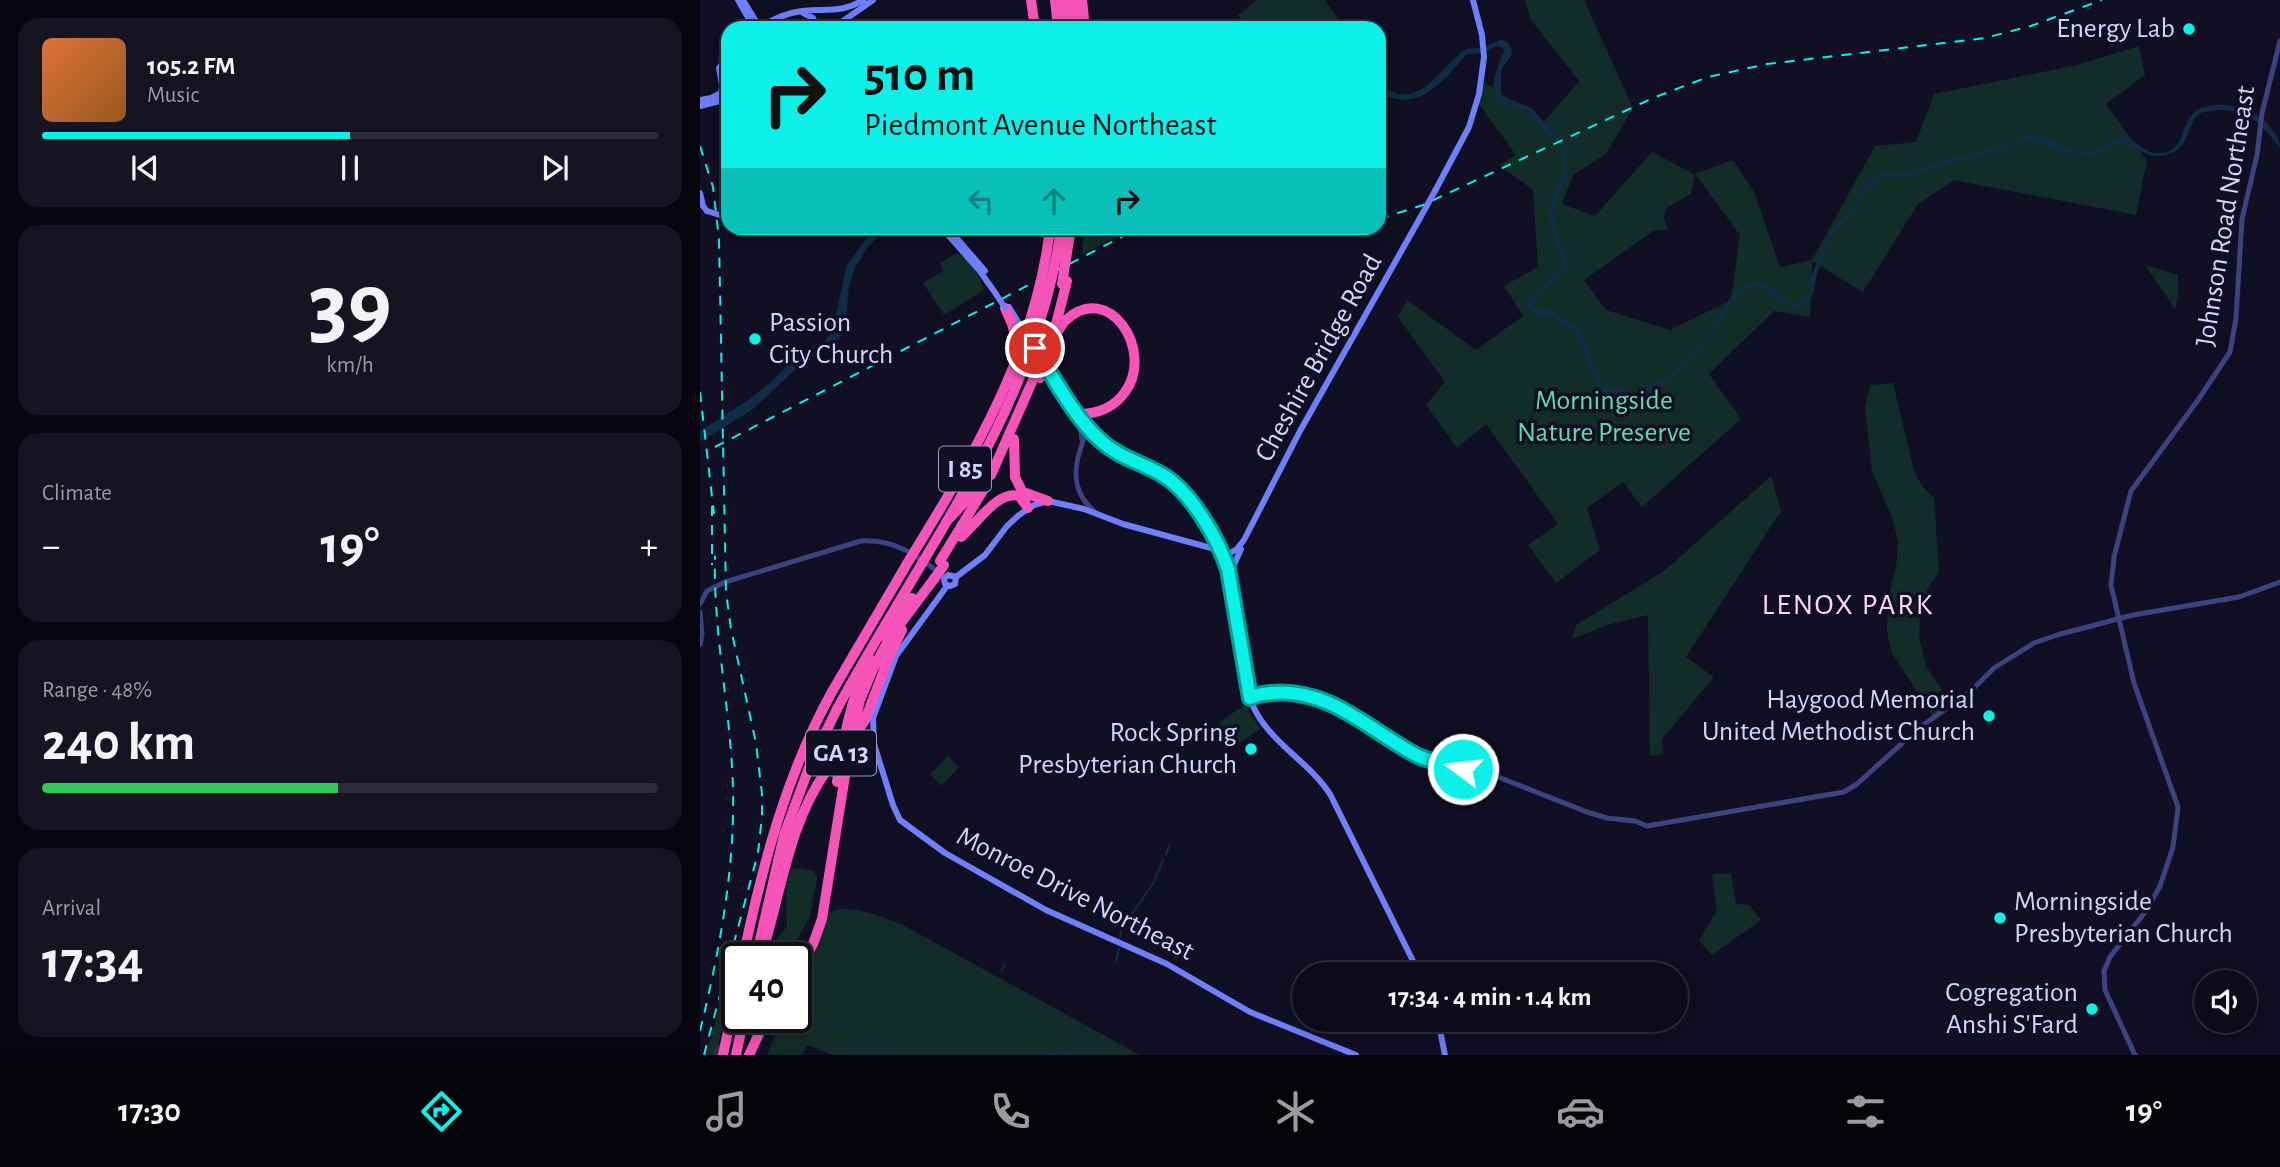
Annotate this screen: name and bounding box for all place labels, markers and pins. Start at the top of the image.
place label: Energy Lab [2056,15,2175,43]
marker: Energy Lab [2181,21,2197,37]
place label: Passion City Church [769,309,893,369]
pin [1005,318,1065,378]
marker: Passion City Church [747,331,763,347]
place label: Haygood Memorial United Methodist Church [1702,686,1975,746]
marker: Haygood Memorial United Methodist Church [1981,708,1997,724]
place label: Rock Spring Presbyterian Church [1018,719,1237,779]
marker: Rock Spring Presbyterian Church [1243,741,1259,757]
place label: Morningside Presbyterian Church [2014,888,2233,948]
marker: Morningside Presbyterian Church [1992,910,2008,926]
place label: Cogregation Anshi S'Fard [1945,979,2078,1039]
marker: Cogregation Anshi S'Fard [2084,1001,2100,1017]

